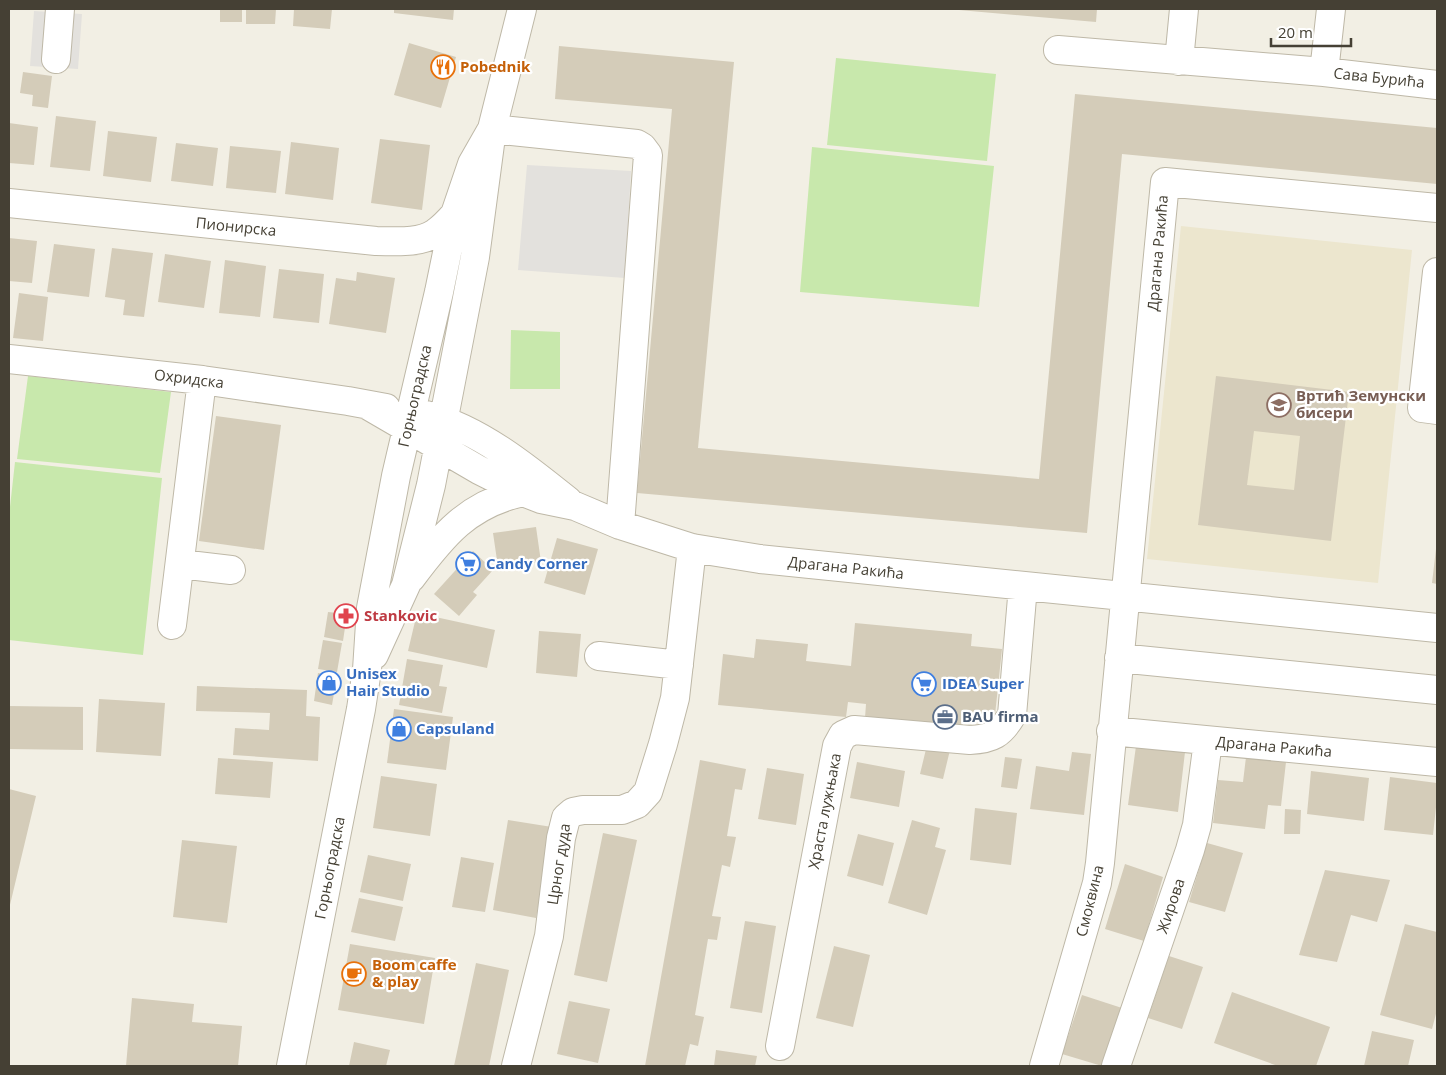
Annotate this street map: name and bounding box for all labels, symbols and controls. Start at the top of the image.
scale bar [1271,15,1351,47]
text: 20 m [1278,22,1313,42]
restaurant icon: Pobednik [430,54,456,80]
place label: Pobednik [460,56,531,76]
street label: Сава Бурића [1333,62,1426,92]
street label: Драгана Ракића [1142,194,1172,312]
street label: Пионирска [195,212,277,240]
street label: Горњоградска [393,343,435,449]
street label: Охридска [153,364,225,392]
place label: Вртић Земунски бисери [1296,385,1426,422]
school or university icon: Вртић Земунски бисери [1266,392,1292,418]
supermarket icon: Candy Corner [455,551,481,577]
street label: Драгана Ракића [787,551,905,583]
place label: Candy Corner [486,553,588,573]
pharmacy icon: Stankovic [333,603,359,629]
place label: Stankovic [364,605,437,625]
place label: Unisex Hair Studio [346,663,430,700]
shop icon: Unisex Hair Studio [316,670,342,696]
supermarket icon: IDEA Super [911,671,937,697]
place label: IDEA Super [942,673,1024,693]
office icon: BAU firma [932,704,958,730]
place label: BAU firma [962,706,1039,726]
shop icon: Capsuland [386,716,412,742]
place label: Capsuland [416,718,494,738]
street label: Драгана Ракића [1215,731,1333,761]
street label: Храста лужњака [803,751,845,870]
street label: Горњоградска [309,815,349,921]
street label: Црног дуда [542,822,574,906]
street label: Смоквина [1070,863,1108,939]
street label: Жирова [1151,875,1189,936]
place label: Boom caffe & play [372,954,457,991]
cafe icon: Boom caffe & play [341,961,367,987]

